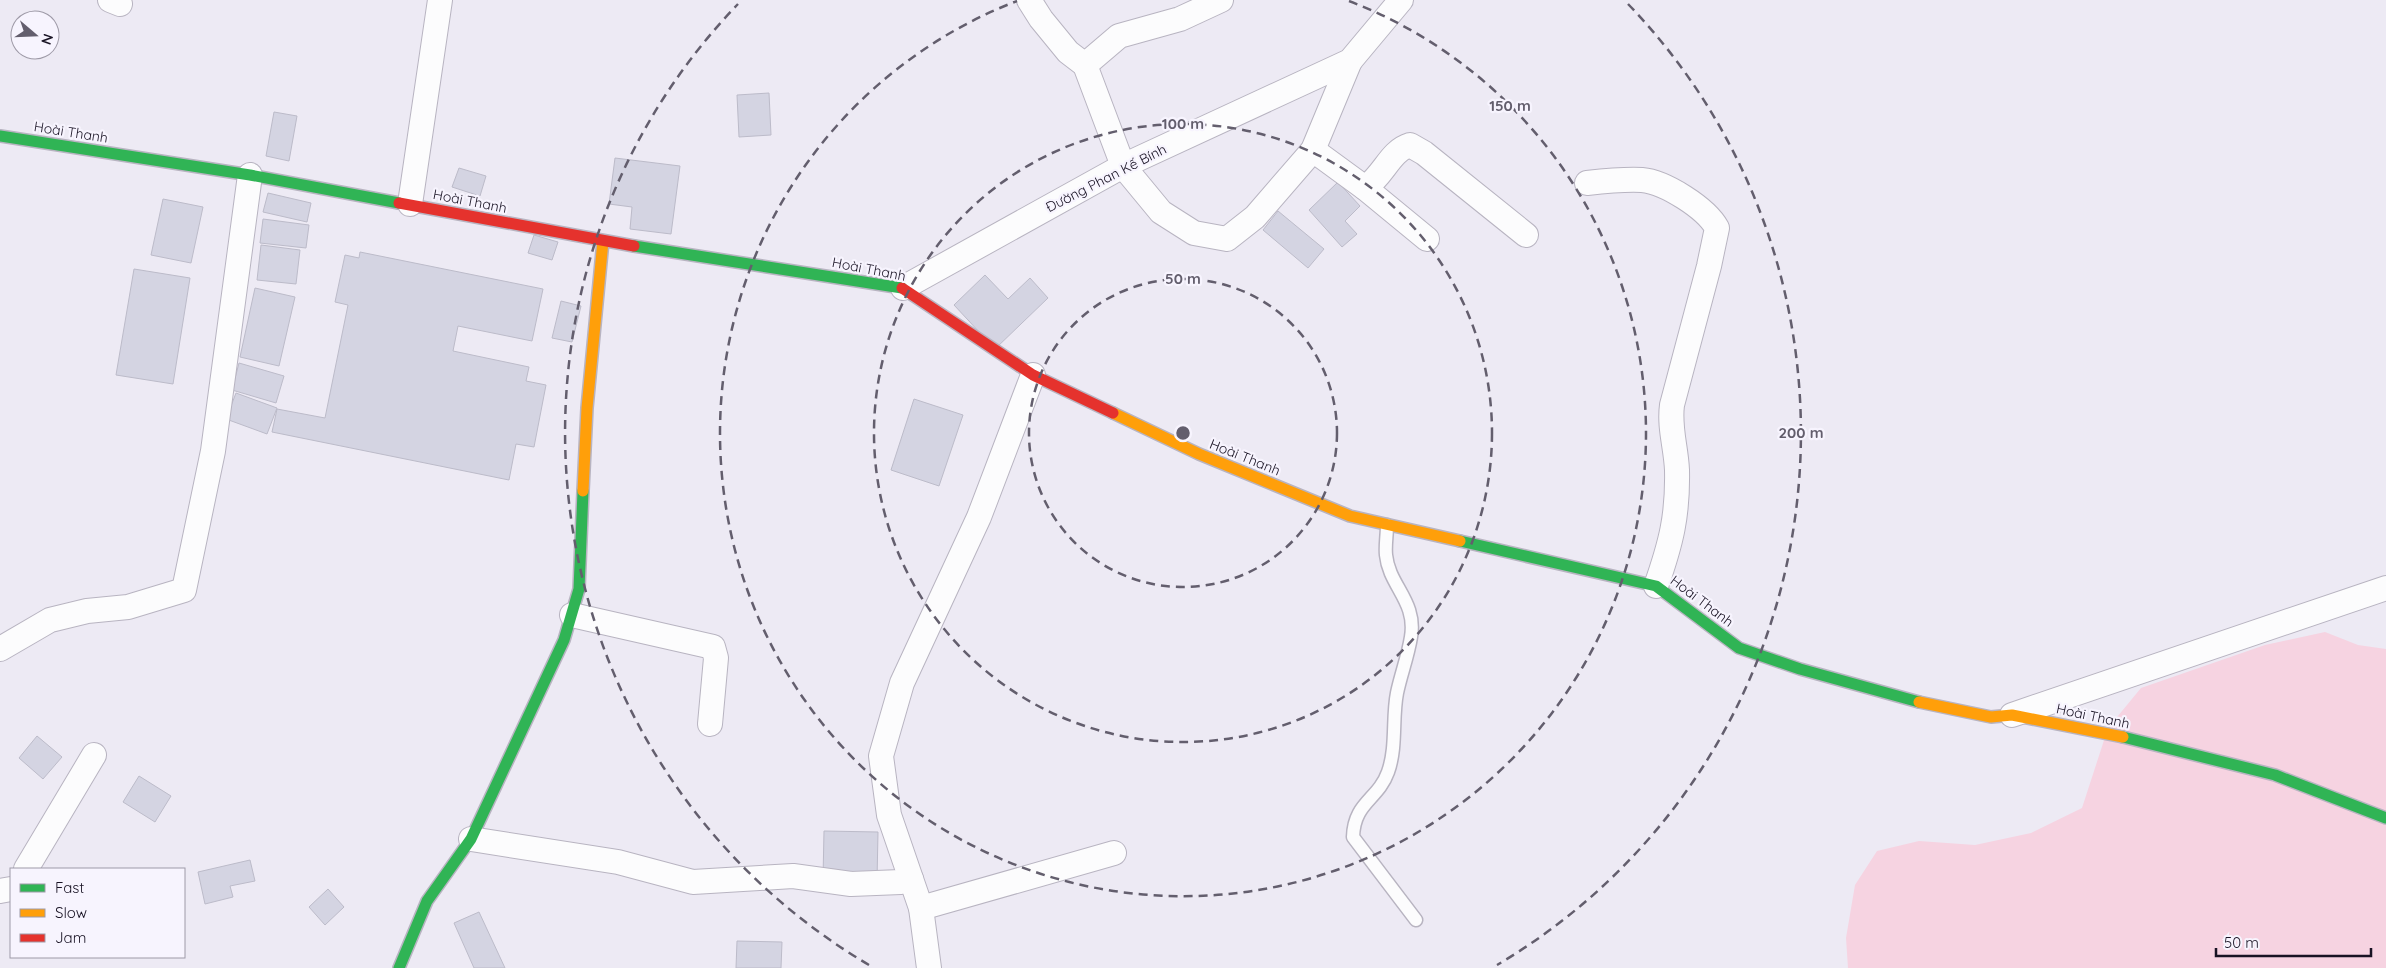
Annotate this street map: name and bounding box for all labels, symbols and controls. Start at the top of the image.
north arrow [10,10,60,60]
text: N [37,31,57,47]
text: 150 m [1489,96,1531,115]
text: 100 m [1162,114,1204,133]
street label: Hoài Thanh [33,117,109,147]
street label: Đường Phan Kế Bính [1043,140,1169,216]
street label: Hoài Thanh [432,185,508,217]
street label: Hoài Thanh [831,253,907,285]
text: 50 m [1165,269,1201,288]
text: 200 m [1779,423,1824,442]
centre of rings [1174,424,1192,442]
street label: Hoài Thanh [1207,435,1283,479]
street label: Hoài Thanh [1667,571,1737,631]
street label: Hoài Thanh [2055,699,2131,733]
legend [10,868,185,958]
text: Fast [55,878,84,897]
text: Slow [55,903,87,922]
scale bar [2216,926,2371,958]
text: Jam [55,928,86,947]
text: 50 m [2224,933,2259,952]

